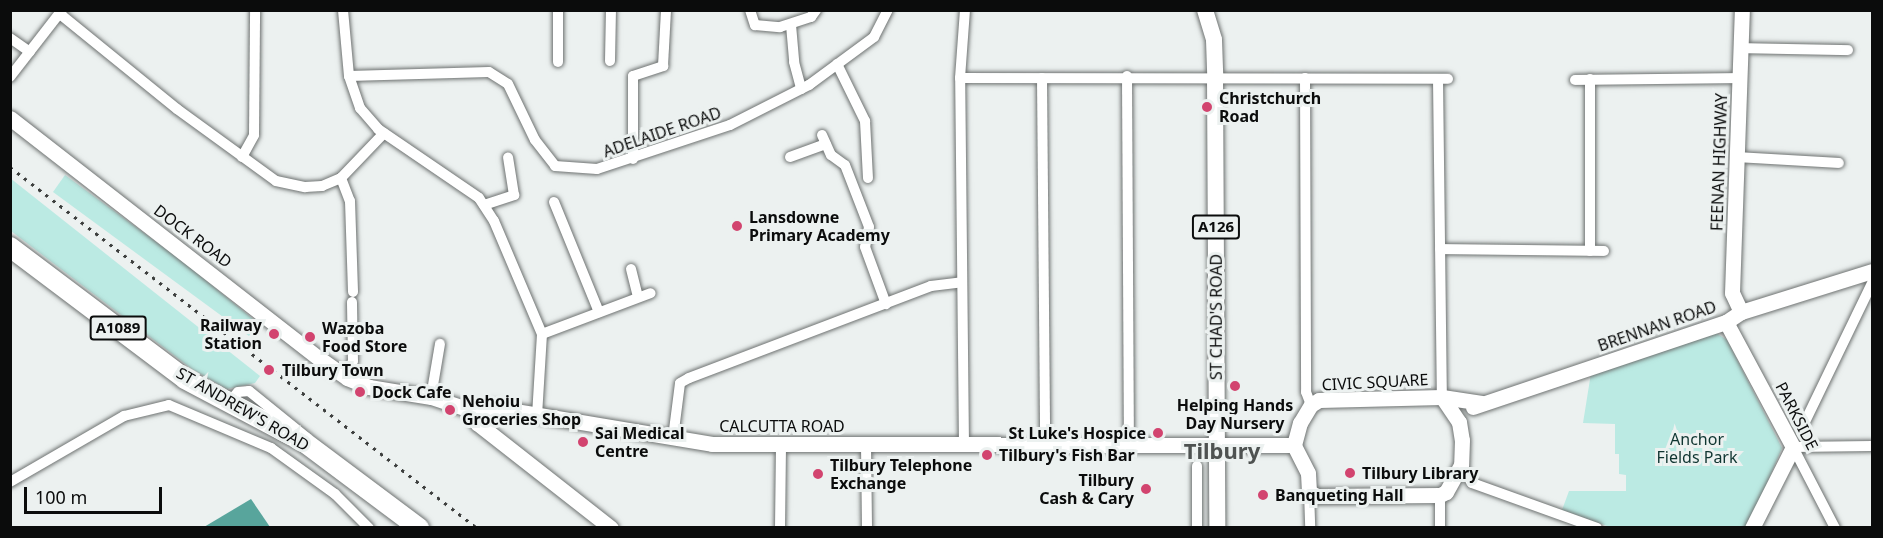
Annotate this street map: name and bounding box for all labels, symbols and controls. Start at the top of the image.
place label: Christchurch Road [1219,88,1321,126]
street label: FEENAN HIGHWAY [1707,93,1731,231]
marker: Christchurch Road [1200,100,1214,114]
street label: ADELAIDE ROAD [600,103,724,161]
street label: DOCK ROAD [150,201,236,271]
place label: Lansdowne Primary Academy [749,207,890,245]
road number: A126 [1190,215,1242,239]
marker: Lansdowne Primary Academy [730,219,744,233]
street label: ST CHAD'S ROAD [1206,254,1226,380]
street label: BRENNAN ROAD [1595,297,1719,355]
place label: Railway Station [200,315,262,353]
road number: A1089 [90,316,146,340]
place label: Wazoba Food Store [322,318,407,356]
marker: Railway Station [267,327,281,341]
marker: Wazoba Food Store [303,330,317,344]
place label: Tilbury Town [282,360,384,380]
marker: Tilbury Town [260,361,278,379]
street label: ST ANDREW'S ROAD [173,363,313,455]
street label: CIVIC SQUARE [1321,370,1429,394]
marker: Helping Hands Day Nursery [1228,379,1242,393]
street label: PARKSIDE [1772,379,1822,453]
place label: Dock Cafe [372,382,452,402]
marker: Dock Cafe [353,385,367,399]
place label: Nehoiu Groceries Shop [462,391,581,429]
place label: Helping Hands Day Nursery [1177,395,1293,433]
marker: Nehoiu Groceries Shop [443,403,457,417]
street label: CALCUTTA ROAD [719,416,845,436]
place label: Sai Medical Centre [595,423,684,461]
place label: St Luke's Hospice [1008,423,1146,443]
marker: St Luke's Hospice [1151,426,1165,440]
park label: Anchor Fields Park [1656,429,1738,467]
marker: Sai Medical Centre [576,435,590,449]
district label: Tilbury [1184,438,1260,464]
place label: Tilbury's Fish Bar [999,445,1135,465]
marker: Tilbury's Fish Bar [980,448,994,462]
place label: Tilbury Telephone Exchange [830,455,972,493]
place label: Tilbury Library [1362,463,1478,483]
marker: Tilbury Library [1343,466,1357,480]
marker: Tilbury Telephone Exchange [811,467,825,481]
place label: Tilbury Cash & Cary [1039,470,1134,508]
scale bar [27,475,165,513]
marker: Tilbury Cash & Cary [1139,482,1153,496]
text: 100 m [35,485,87,509]
place label: Banqueting Hall [1275,485,1403,505]
marker: Banqueting Hall [1256,488,1270,502]

